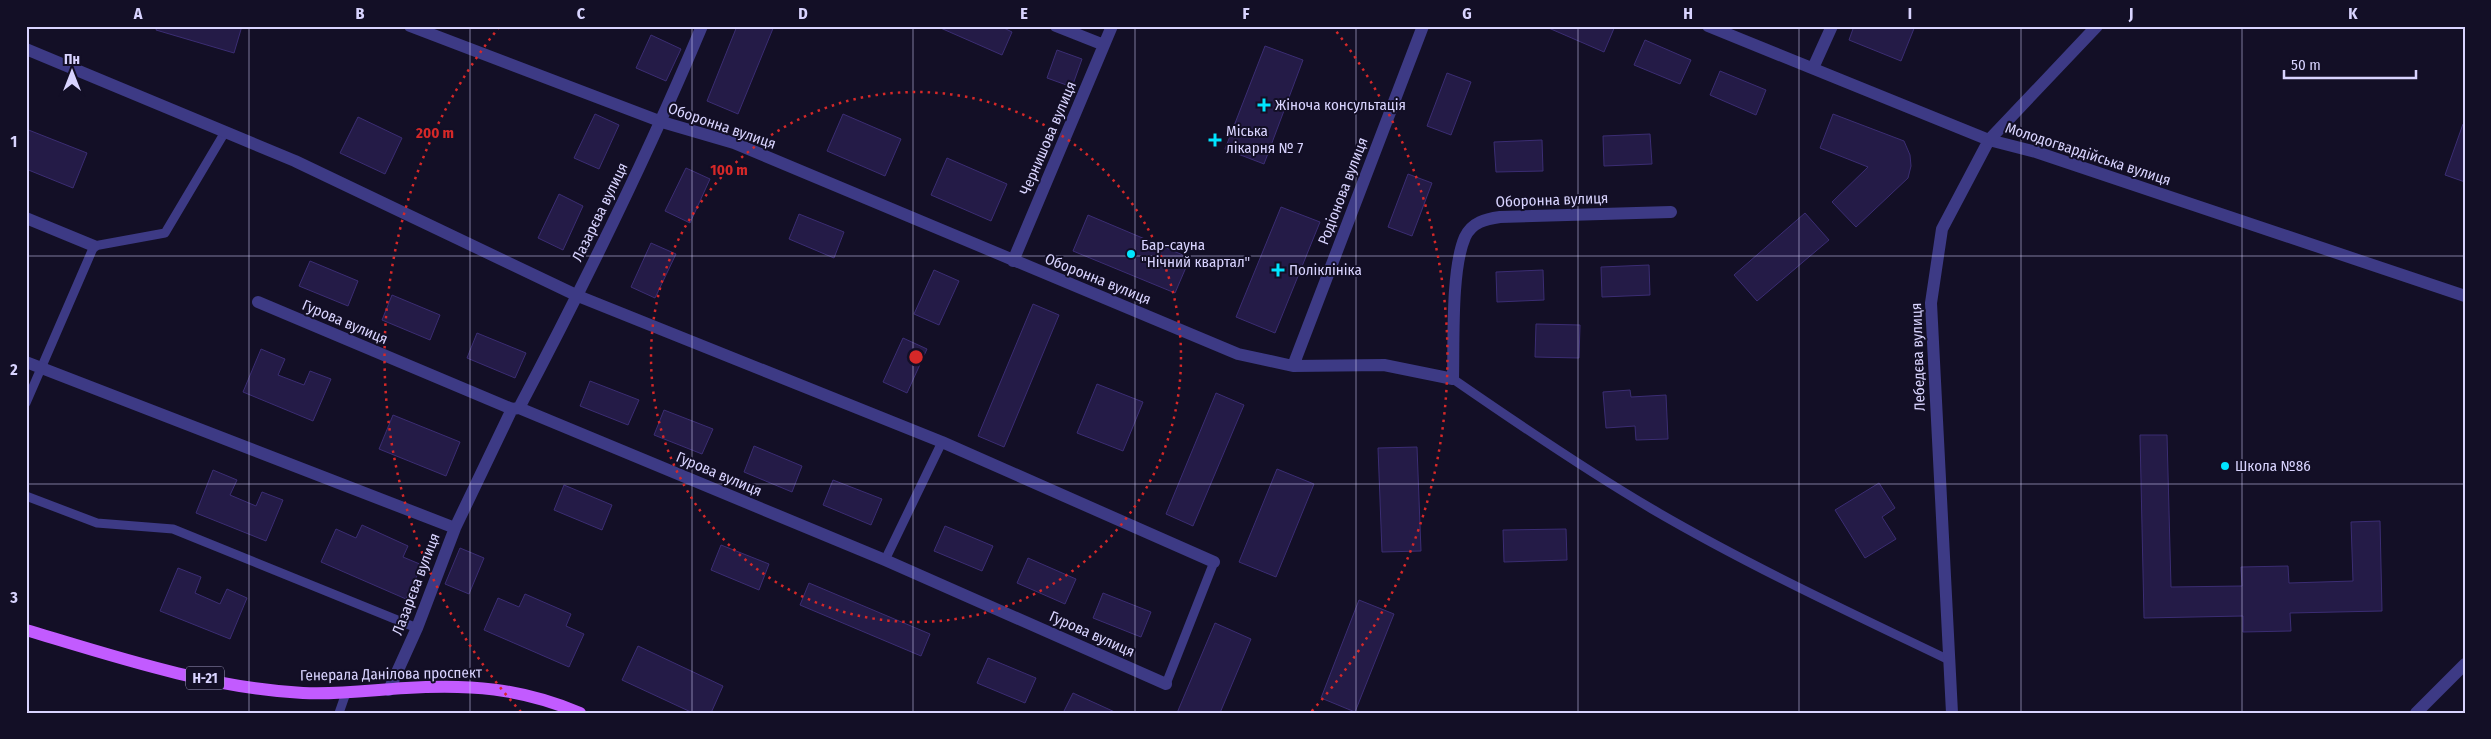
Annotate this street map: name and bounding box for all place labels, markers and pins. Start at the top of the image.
place label: Жіноча консультація [1275,96,1406,114]
marker: Жіноча консультація [1257,98,1271,112]
place label: Міська лікарня № 7 [1226,122,1303,157]
marker: Міська лікарня № 7 [1208,133,1222,147]
place label: Бар-сауна "Нічний квартал" [1141,236,1250,271]
marker: Бар-сауна "Нічний квартал" [1125,248,1137,260]
place label: Поліклініка [1289,261,1362,279]
marker: Поліклініка [1271,263,1285,277]
centre of rings [907,348,925,366]
place label: Школа №86 [2235,457,2311,475]
marker: Школа №86 [2219,460,2231,472]

